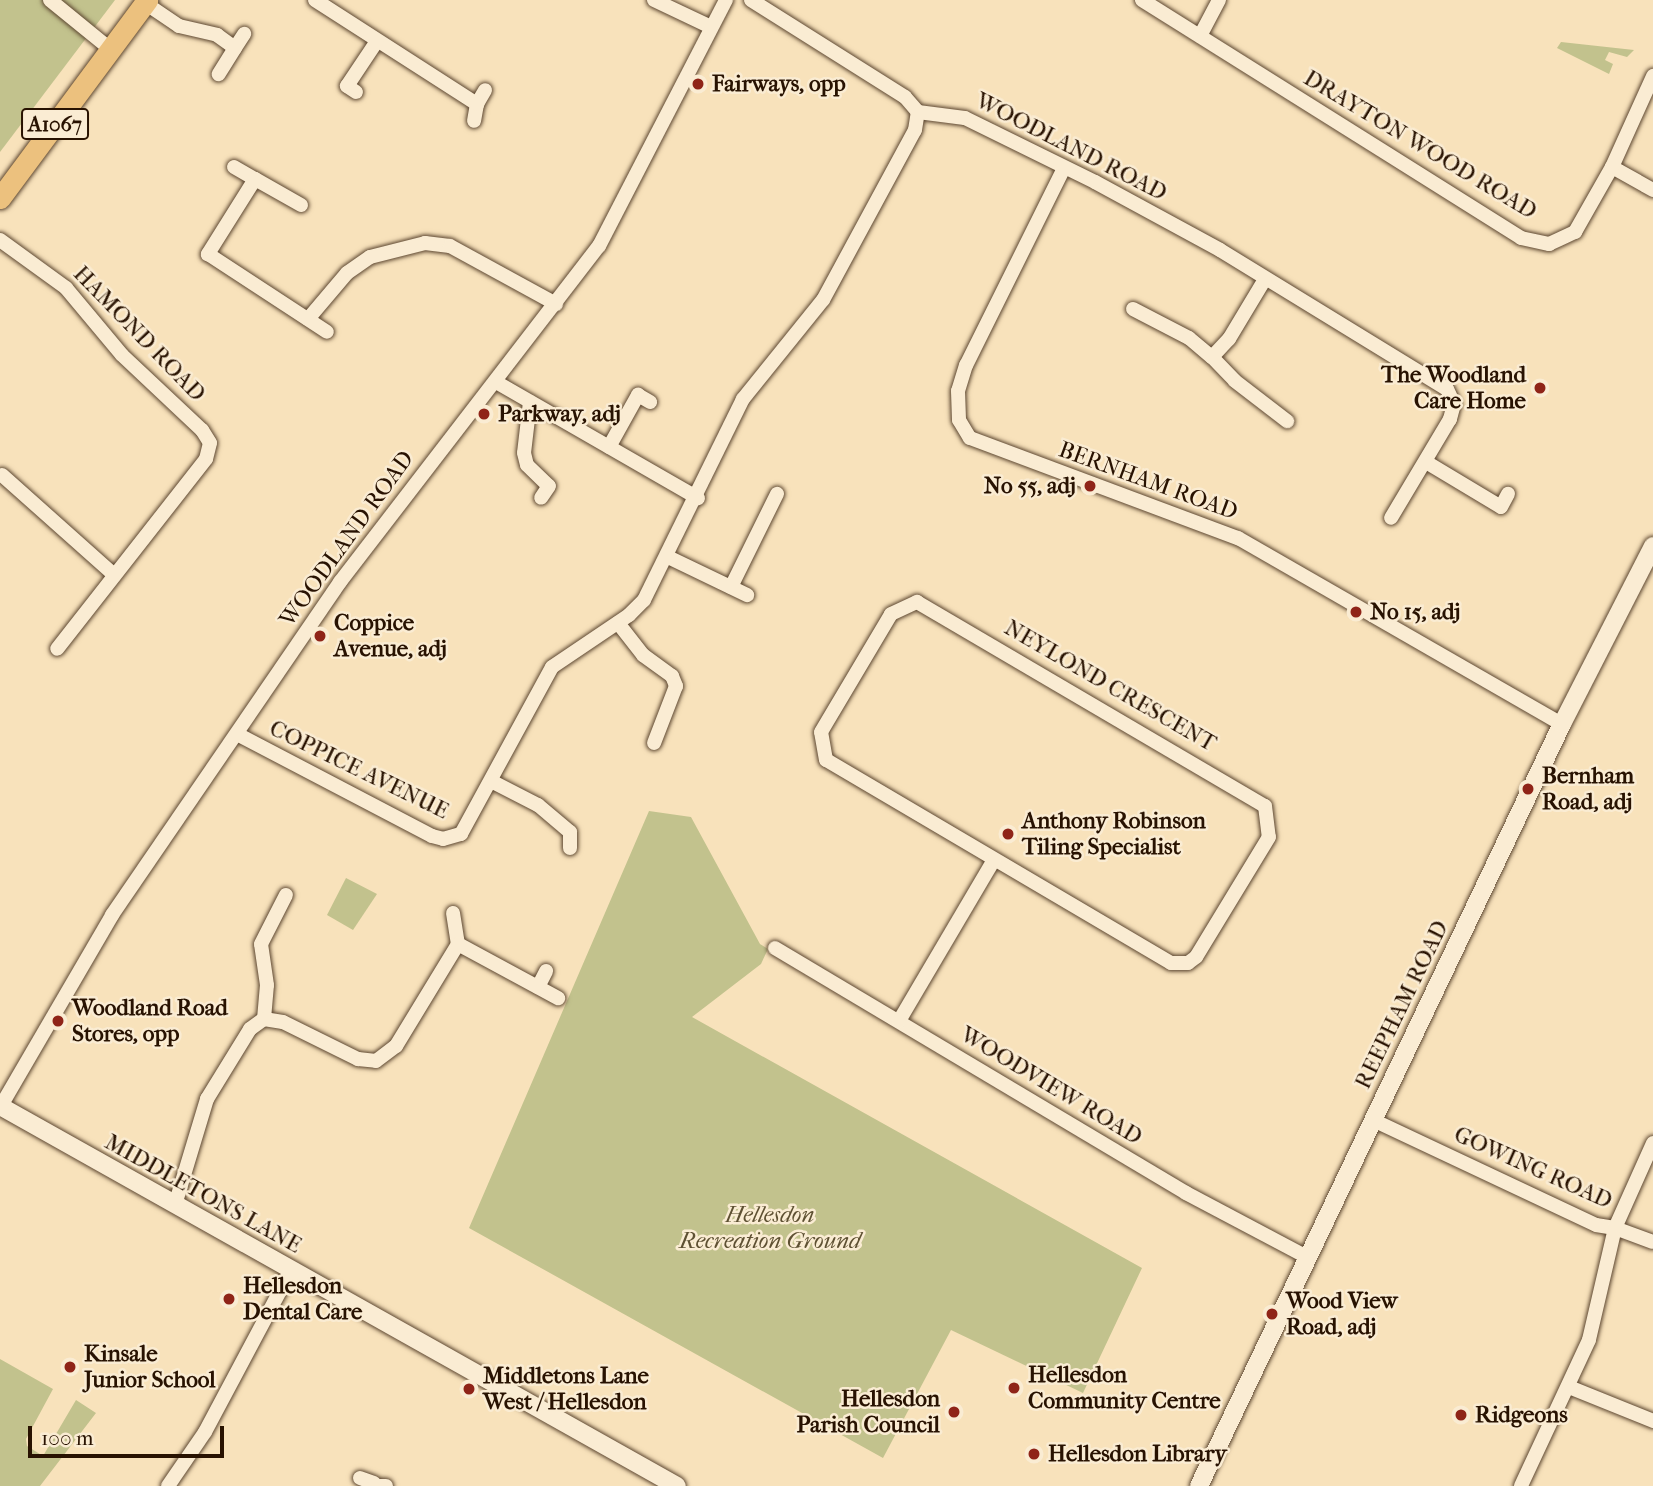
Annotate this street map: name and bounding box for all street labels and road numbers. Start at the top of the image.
street label: DRAYTON WOOD ROAD [1299,64,1541,226]
street label: WOODLAND ROAD [971,87,1171,207]
road number: A1067 [20,106,90,142]
street label: HAMOND ROAD [67,260,211,408]
street label: BERNHAM ROAD [1055,436,1241,526]
street label: WOODLAND ROAD [274,446,420,632]
street label: NEYLOND CRESCENT [999,614,1221,758]
street label: COPPICE AVENUE [265,715,453,825]
street label: REEPHAM ROAD [1349,916,1455,1094]
street label: WOODVIEW ROAD [955,1021,1147,1151]
street label: GOWING ROAD [1450,1121,1616,1215]
street label: MIDDLETONS LANE [100,1128,306,1260]

